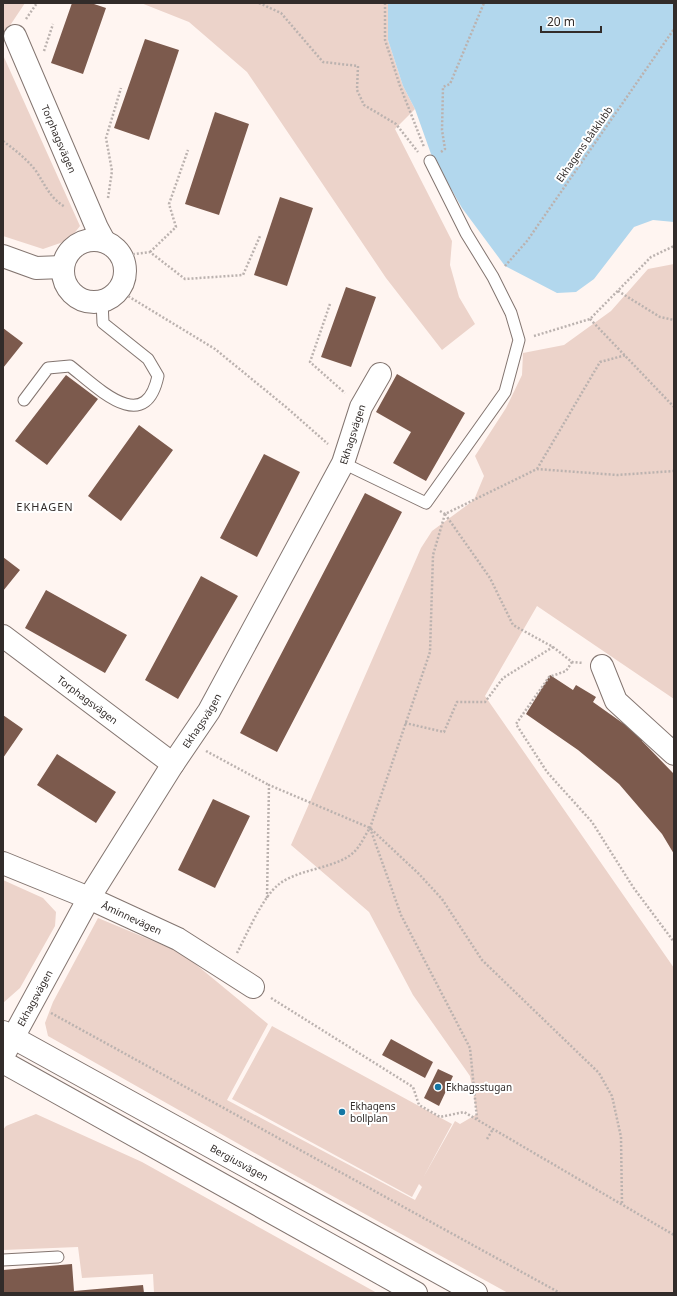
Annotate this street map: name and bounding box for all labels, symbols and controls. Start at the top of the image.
scale bar [541,8,601,34]
text: 20 m [547,13,575,30]
street label: Torphagsvägen [38,103,80,175]
street label: Ekhagens båtklubb [553,103,615,185]
street label: Ekhagsvägen [336,403,368,466]
district label: EKHAGEN [16,499,74,514]
street label: Torphagsvägen [54,672,121,727]
street label: Ekhagsvägen [179,691,224,751]
street label: Åminnevägen [99,898,164,938]
street label: Ekhagsvägen [13,967,56,1029]
place label: Ekhagsstugan [446,1080,512,1094]
marker: Ekhagsstugan [433,1082,443,1092]
place label: Ekhagens bollplan [350,1099,396,1125]
marker: Ekhagens bollplan [337,1107,347,1117]
street label: Bergiusvägen [208,1141,271,1184]

